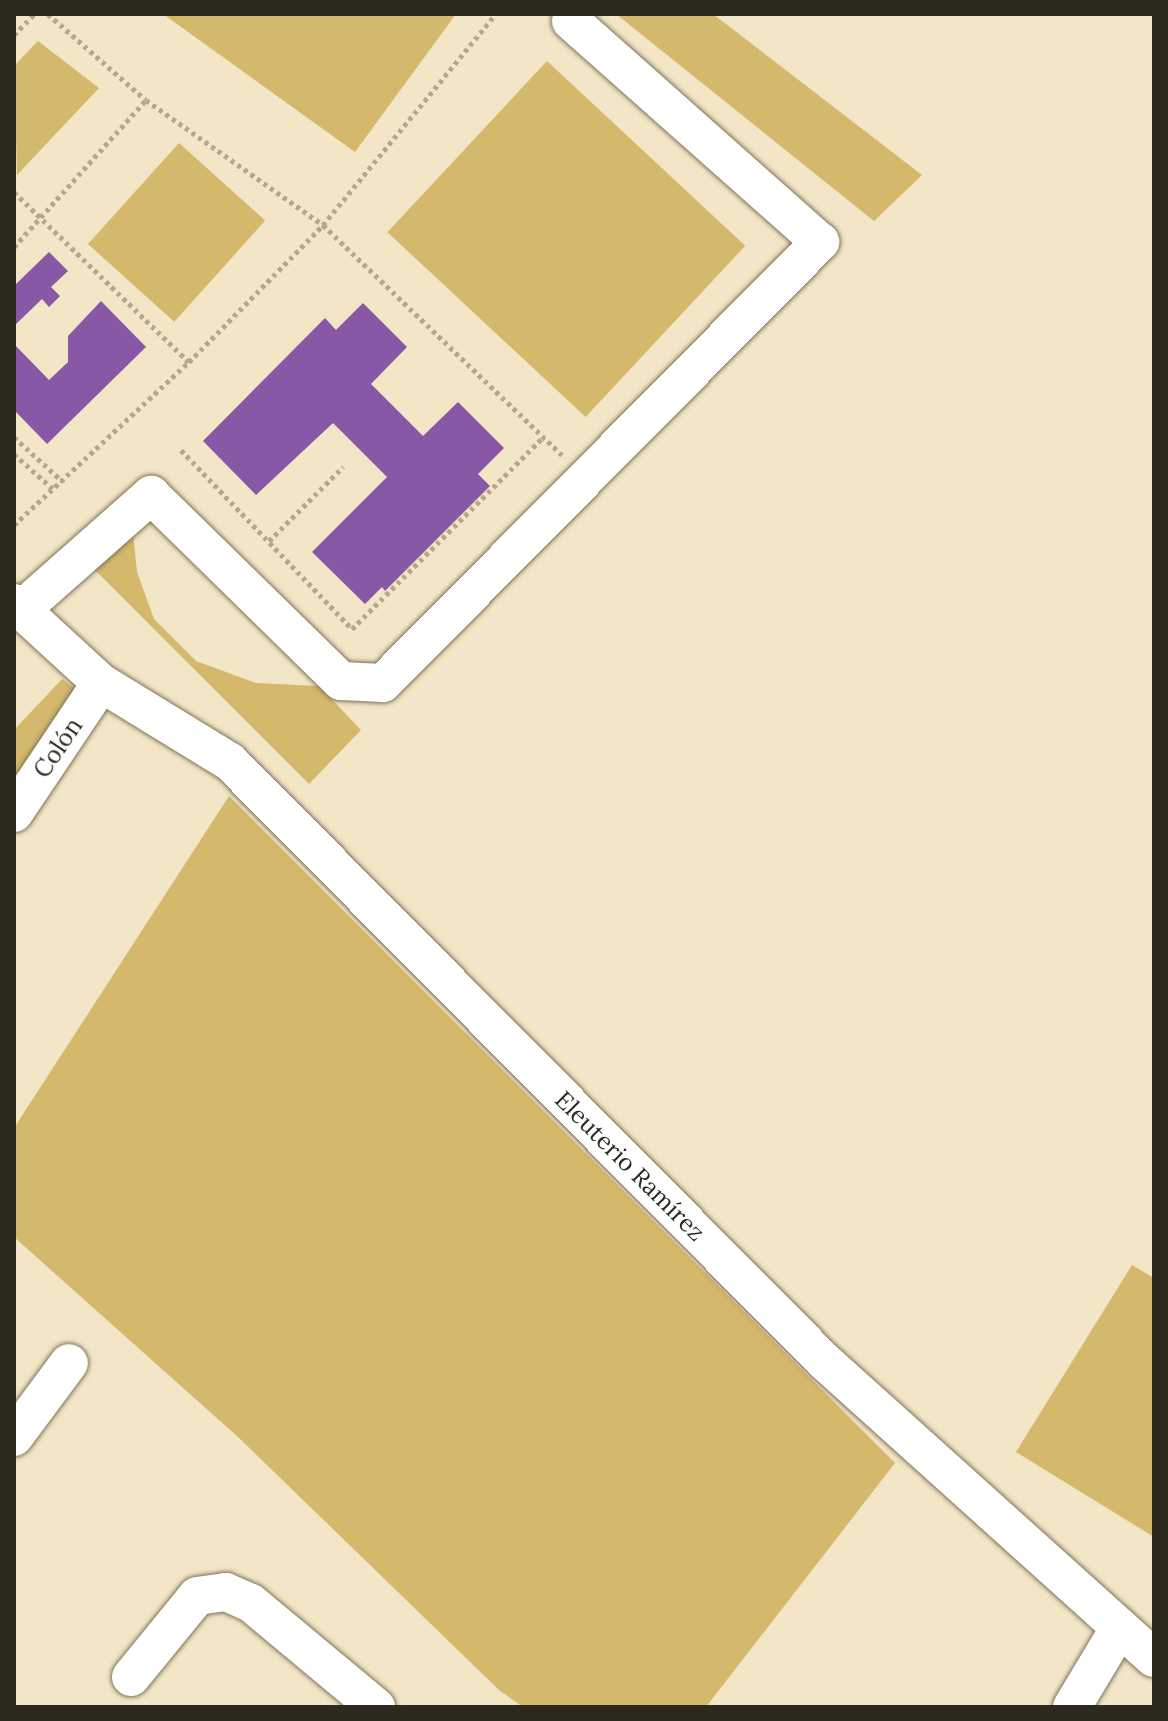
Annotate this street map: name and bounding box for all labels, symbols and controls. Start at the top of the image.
street label: Colón [28,713,88,783]
street label: Eleuterio Ramírez [549,1085,711,1247]

